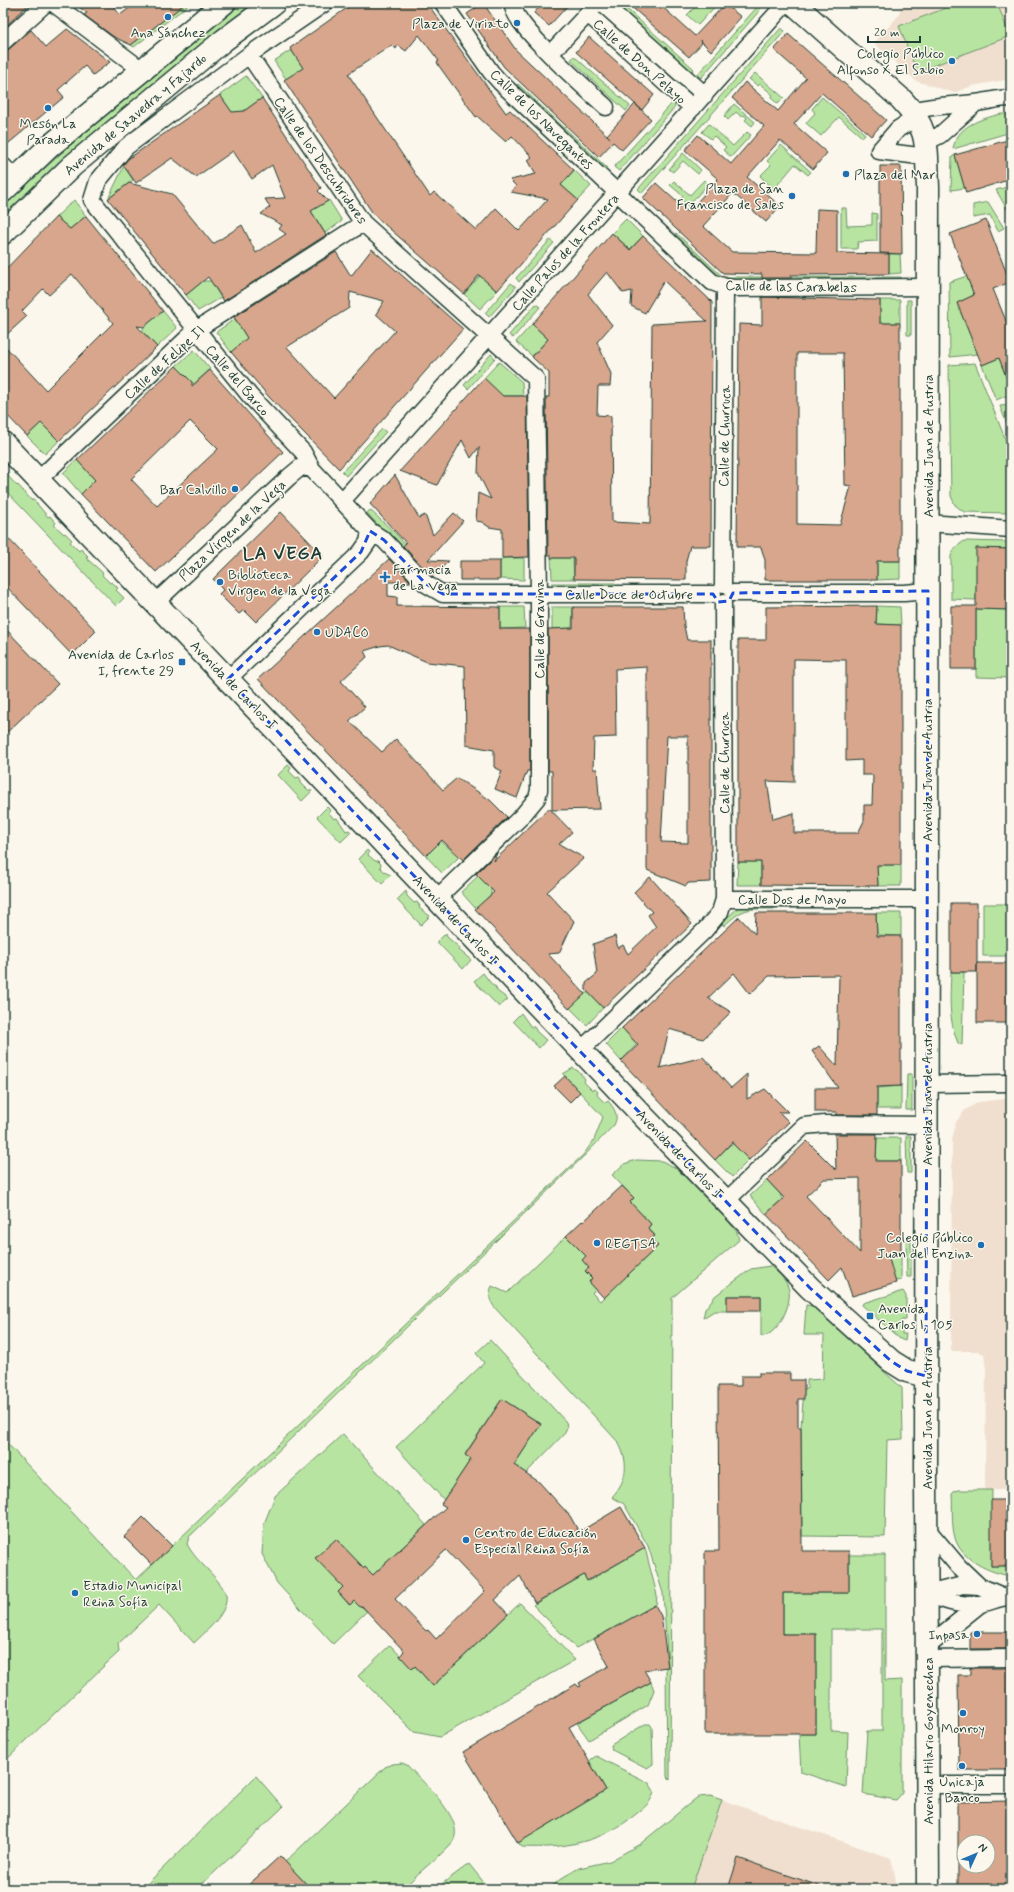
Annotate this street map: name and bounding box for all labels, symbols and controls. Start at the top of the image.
marker: Ana Sánchez [163,12,173,22]
place label: Plaza de Viriato [412,15,509,33]
street label: Calle de Don Pelayo [589,15,690,108]
marker: Plaza de Viriato [512,18,522,28]
scale bar [868,18,920,44]
place label: Ana Sánchez [130,24,206,42]
text: 20 m [874,25,900,41]
place label: Colegio Público Alfonso X El Sabio [837,45,944,81]
street label: Avenida de Saavedra y Fajardo [61,50,211,180]
marker: Colegio Público Alfonso X El Sabio [947,56,957,66]
street label: Calle de los Navegantes [485,66,597,175]
street label: Calle de los Descubridores [269,93,371,228]
marker: Mesón La Parada [43,103,53,113]
place label: Mesón La Parada [20,115,77,149]
place label: Plaza del Mar [854,166,936,184]
marker: Plaza del Mar [841,169,851,179]
place label: Plaza de San Francisco de Sales [676,180,784,214]
street label: Calle Palos de la Frontera [508,190,624,315]
marker: Plaza de San Francisco de Sales [787,191,797,201]
street label: Calle de las Carabelas [725,277,857,297]
street label: Calle de Felipe II [121,322,209,404]
street label: Calle del Barco [201,341,273,420]
street label: Avenida Juan de Austria [920,374,938,518]
street label: Calle de Churruca [715,384,735,487]
street label: Plaza Virgen de la Vega [175,476,292,587]
place label: Bar Calvillo [160,481,227,499]
marker: Bar Calvillo [230,484,240,494]
district label: LA VEGA [243,542,323,566]
place label: Farmacia de La Vega [393,561,458,595]
place label: Biblioteca Virgen de la Vega [228,566,333,602]
marker: Farmacia de La Vega [380,572,390,582]
marker: Biblioteca Virgen de la Vega [215,577,225,587]
street label: Calle de Gravina [531,579,549,679]
street label: Calle Doce de Octubre [565,586,693,604]
place label: UDACO [325,624,369,642]
marker: UDACO [312,627,322,637]
street label: Avenida de Carlos I [186,637,281,734]
place label: Avenida de Carlos I, frente 29 [68,646,174,680]
marker: Avenida de Carlos I, frente 29 [177,657,187,667]
street label: Avenida Juan de Austria [919,698,937,842]
street label: Calle de Churruca [716,711,734,814]
street label: Avenida de Carlos I [408,871,502,970]
street label: Calle Dos de Mayo [738,891,846,909]
street label: Avenida Juan de Austria [919,1022,937,1166]
street label: Avenida de Carlos I [632,1106,727,1203]
place label: Colegio Público Juan del Enzina [877,1229,974,1263]
place label: REGTSA [605,1235,657,1253]
marker: REGTSA [592,1238,602,1248]
marker: Colegio Público Juan del Enzina [976,1240,986,1250]
place label: Avenida Carlos I, 105 [878,1300,953,1334]
marker: Avenida Carlos I, 105 [865,1311,875,1321]
street label: Avenida Juan de Austria [919,1346,937,1490]
place label: Centro de Educación Especial Reina Sofía [474,1524,597,1558]
marker: Centro de Educación Especial Reina Sofía [461,1535,471,1545]
place label: Estadio Municipal Reina Sofía [83,1577,182,1611]
marker: Estadio Municipal Reina Sofía [70,1588,80,1598]
place label: Inpasa [928,1626,970,1644]
marker: Inpasa [972,1629,982,1639]
street label: Avenida Hilario Goyenechea [920,1657,938,1825]
marker: Monroy [958,1708,968,1718]
place label: Monroy [941,1720,985,1738]
marker: Unicaja Banco [957,1761,967,1771]
place label: Unicaja Banco [939,1773,985,1807]
north arrow [956,1834,996,1874]
text: N [975,1840,990,1855]

